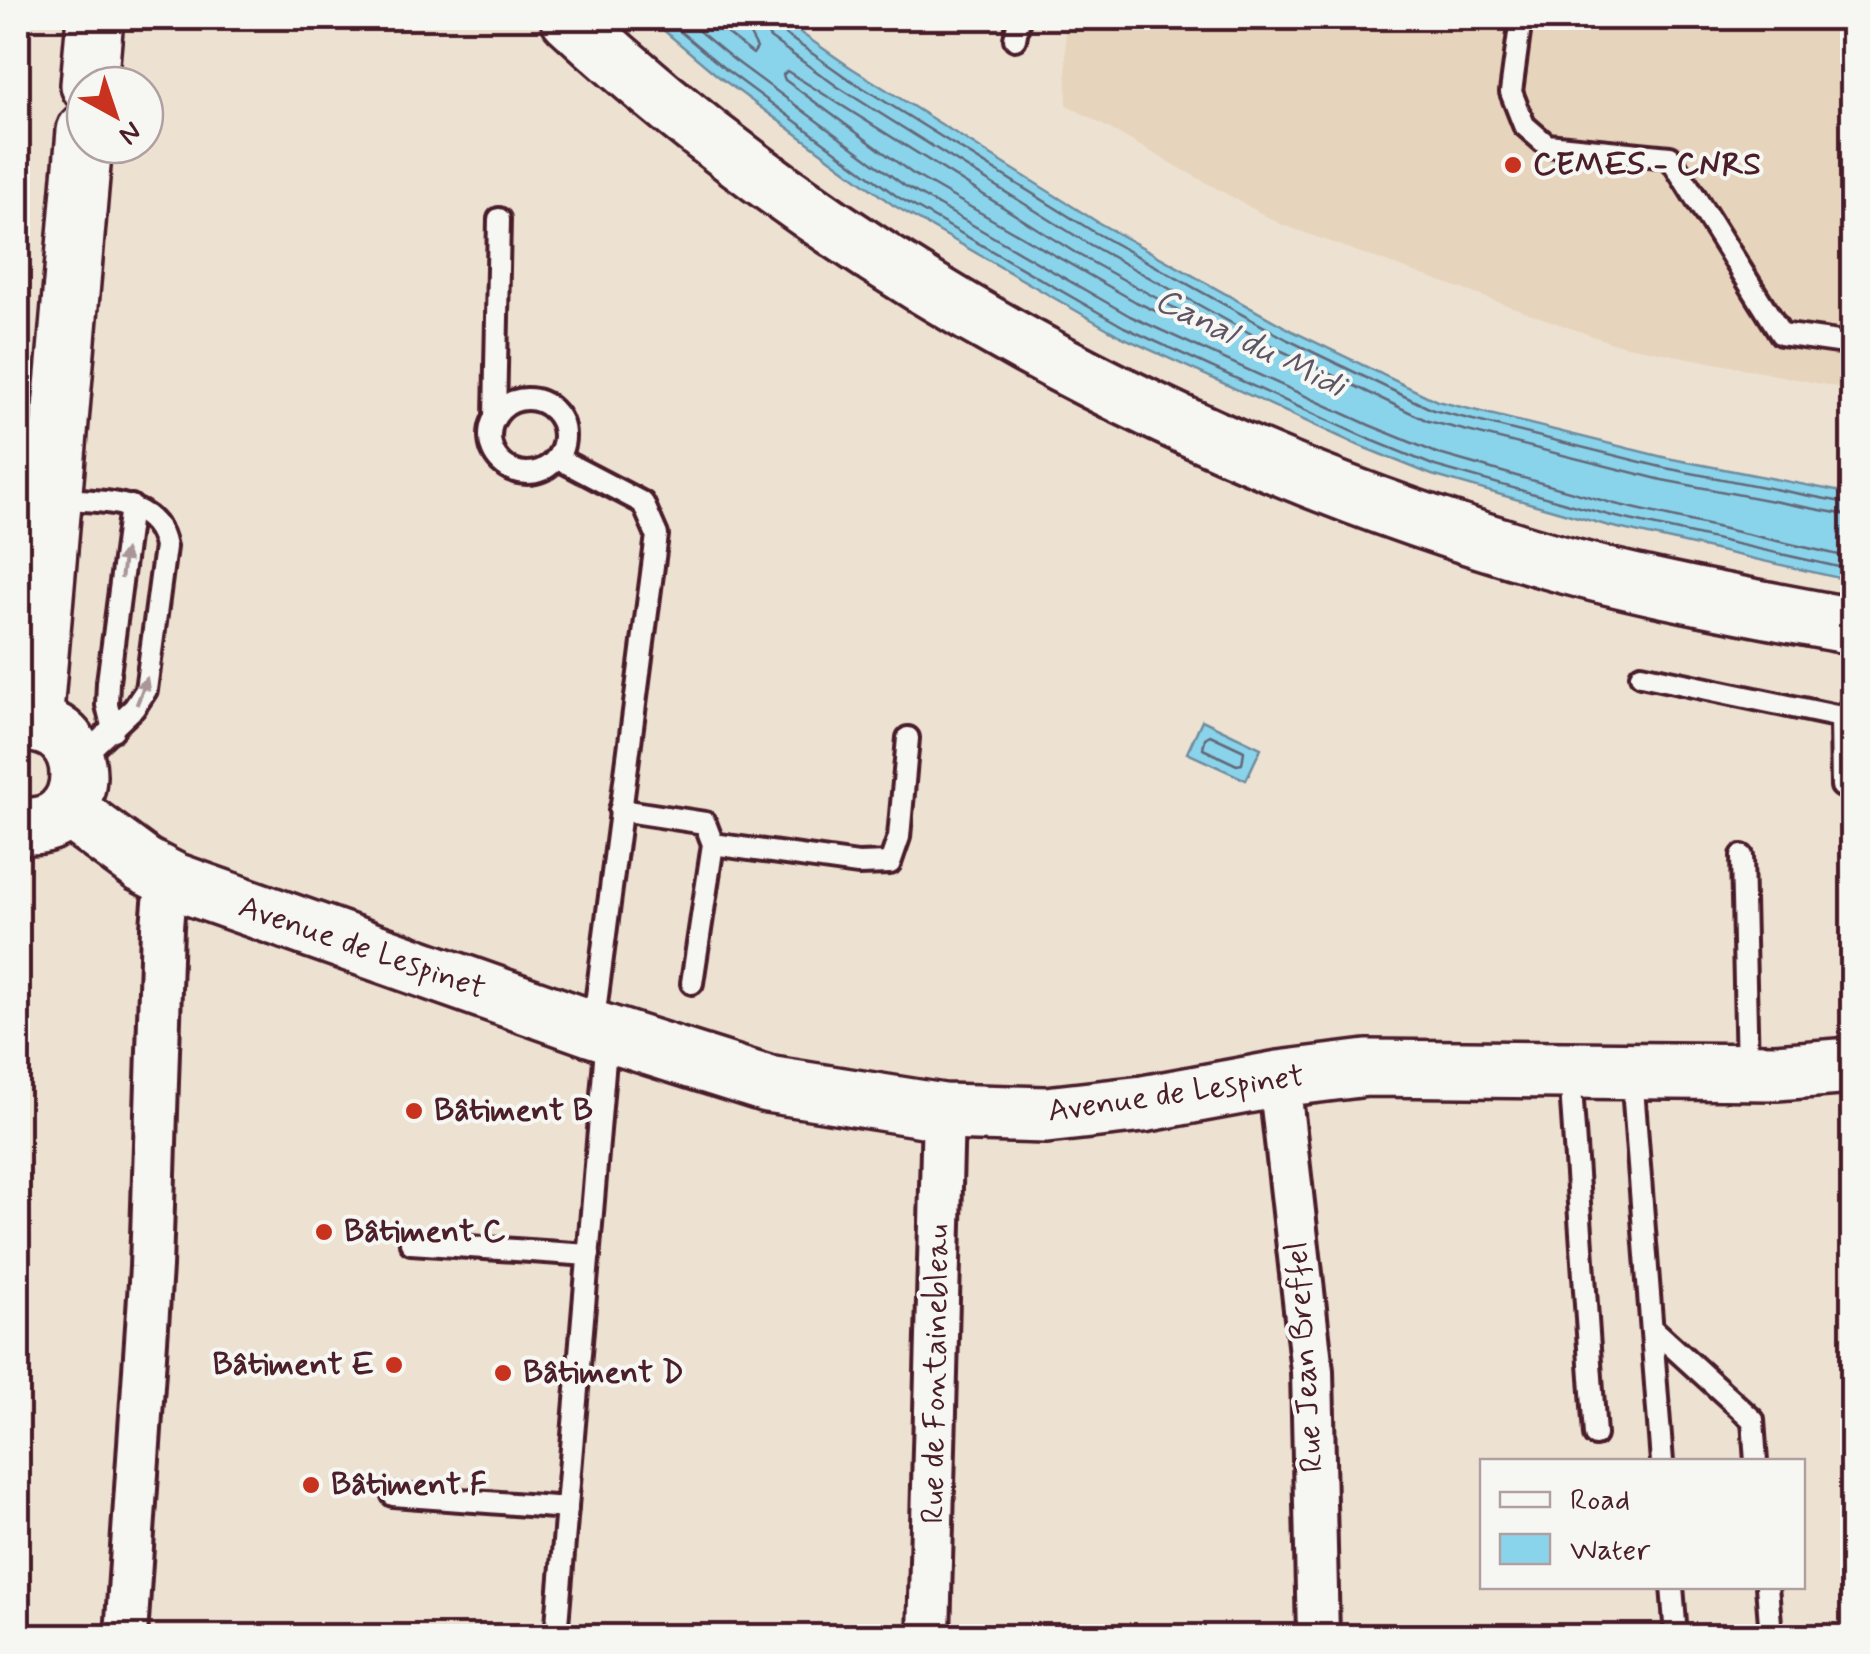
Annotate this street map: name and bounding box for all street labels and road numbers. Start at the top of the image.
street label: Avenue de Lespinet [233,886,491,1010]
street label: Avenue de Lespinet [1045,1055,1307,1133]
street label: Rue de Fontainebleau [912,1224,960,1524]
street label: Rue Jean Breffel [1276,1240,1334,1474]

